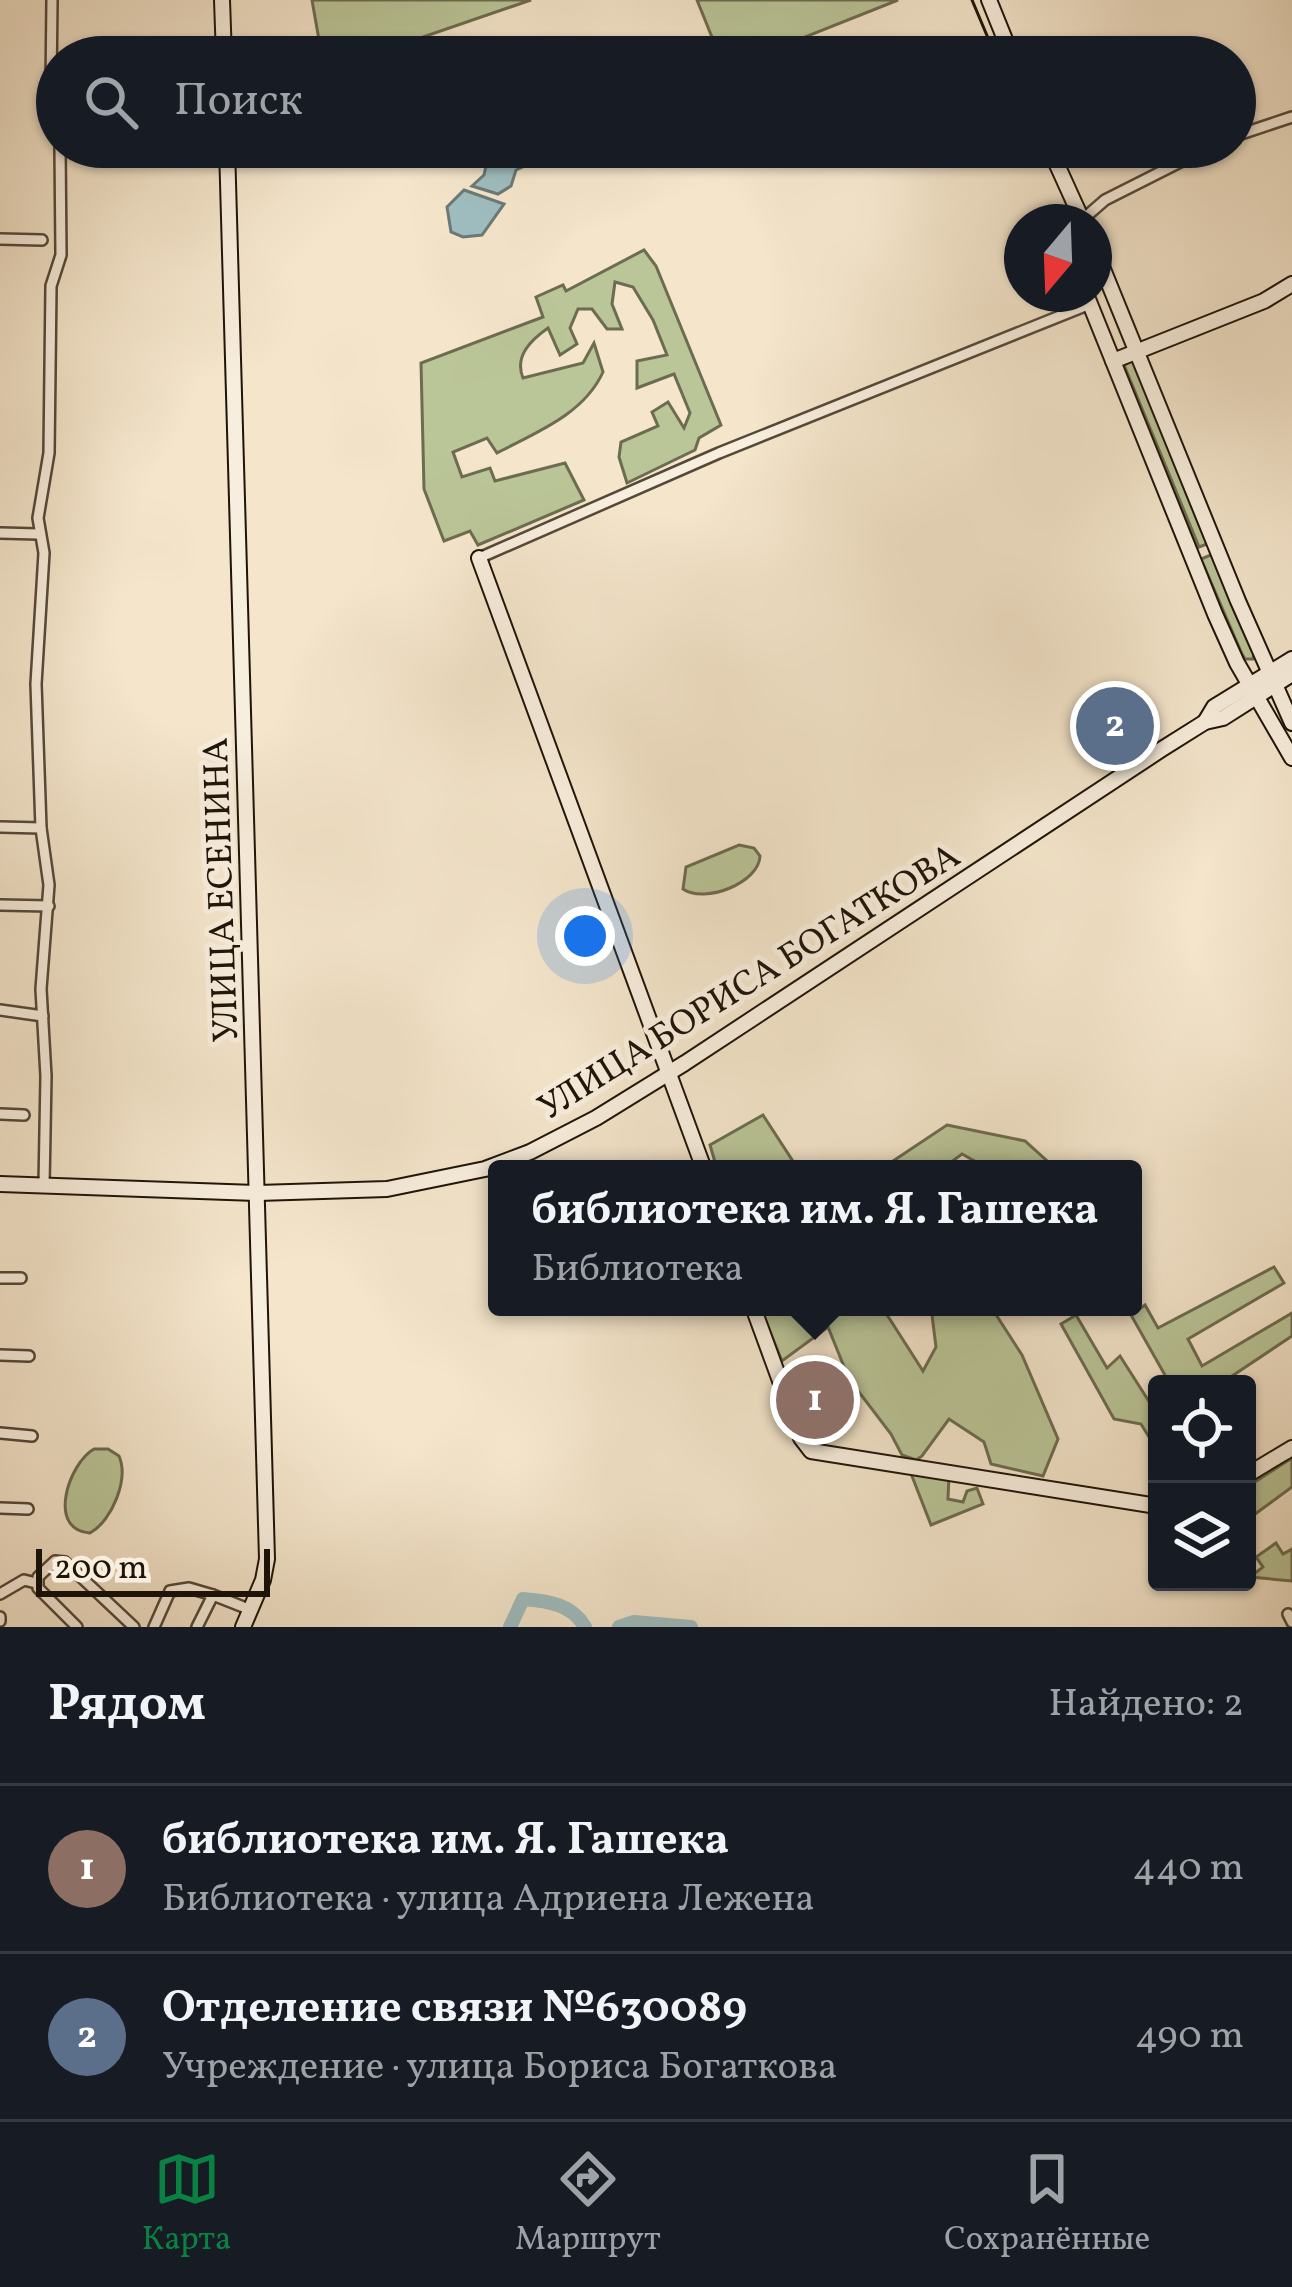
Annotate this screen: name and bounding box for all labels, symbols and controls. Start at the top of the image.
search box [36,36,1256,168]
icon: search [78,69,144,135]
text: Поиск [174,71,303,134]
north arrow [1004,204,1112,312]
pin: 2 [1076,681,1154,771]
street label: УЛИЦА ЕСЕНИНА [193,736,253,1043]
street label: УЛИЦА БОРИСА БОГАТКОВА [530,833,971,1134]
your location [555,906,615,966]
popup [488,1160,1142,1316]
text: библиотека им. Я. Гашека [531,1180,1099,1243]
text: Библиотека [531,1243,744,1297]
pin: 1 [776,1355,854,1445]
map controls [1148,1375,1256,1591]
button: locate [1148,1375,1256,1483]
button: layers [1148,1483,1256,1591]
scale bar [36,1543,270,1596]
text: 200 m [54,1547,148,1593]
text: Рядом [48,1670,206,1741]
text: Найдено: 2 [1048,1678,1244,1732]
text: библиотека им. Я. Гашека [162,1810,729,1873]
text: 1 [79,1842,95,1896]
text: 440 m [1132,1842,1244,1896]
text: Библиотека · улица Адриена Лежена [162,1873,815,1927]
text: Отделение связи №630089 [162,1978,747,2041]
text: 2 [77,2010,97,2064]
text: 490 m [1135,2010,1244,2064]
text: Учреждение · улица Бориса Богаткова [162,2041,837,2095]
tab: Карта [142,2146,231,2264]
tab: Маршрут [515,2146,661,2264]
tab: Сохранённые [944,2146,1150,2264]

